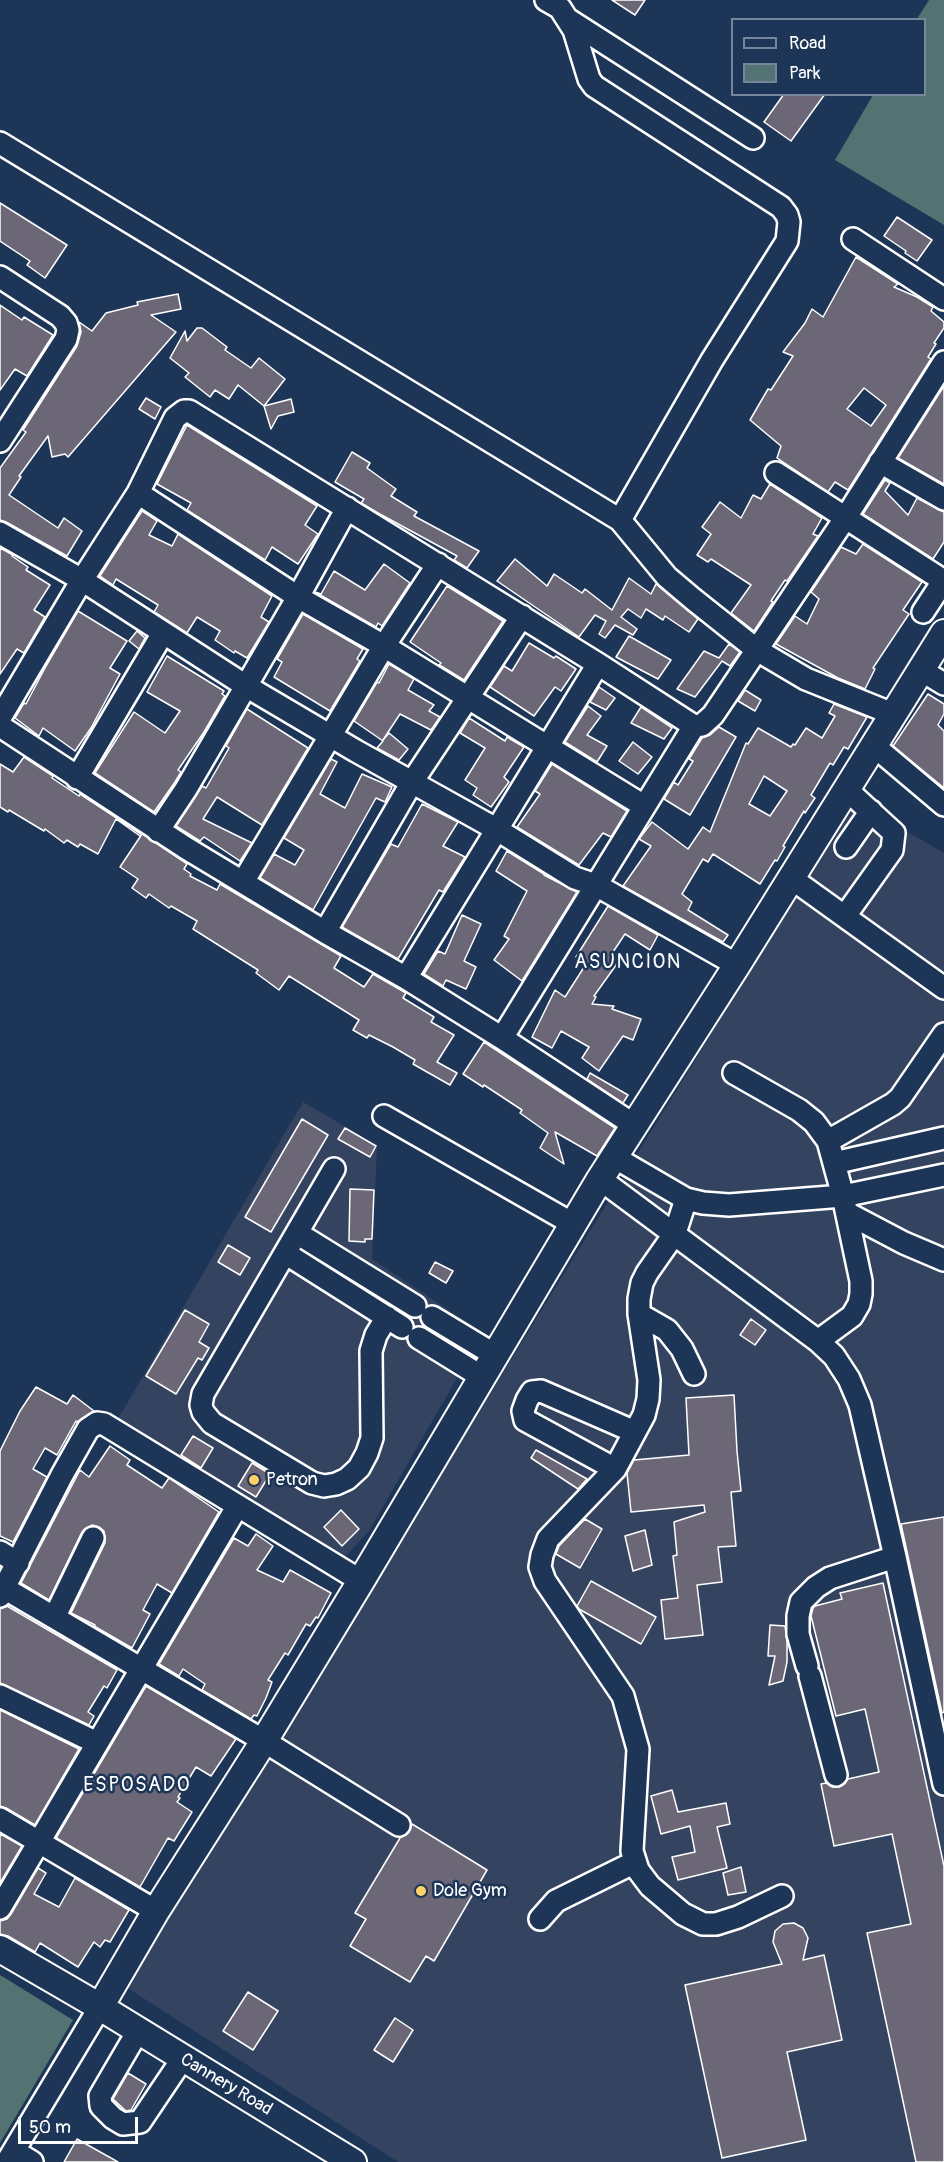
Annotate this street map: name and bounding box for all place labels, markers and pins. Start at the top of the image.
place label: Petron [266,1469,318,1491]
marker: Petron [247,1473,261,1487]
place label: Dole Gym [433,1880,507,1902]
marker: Dole Gym [414,1884,428,1898]

